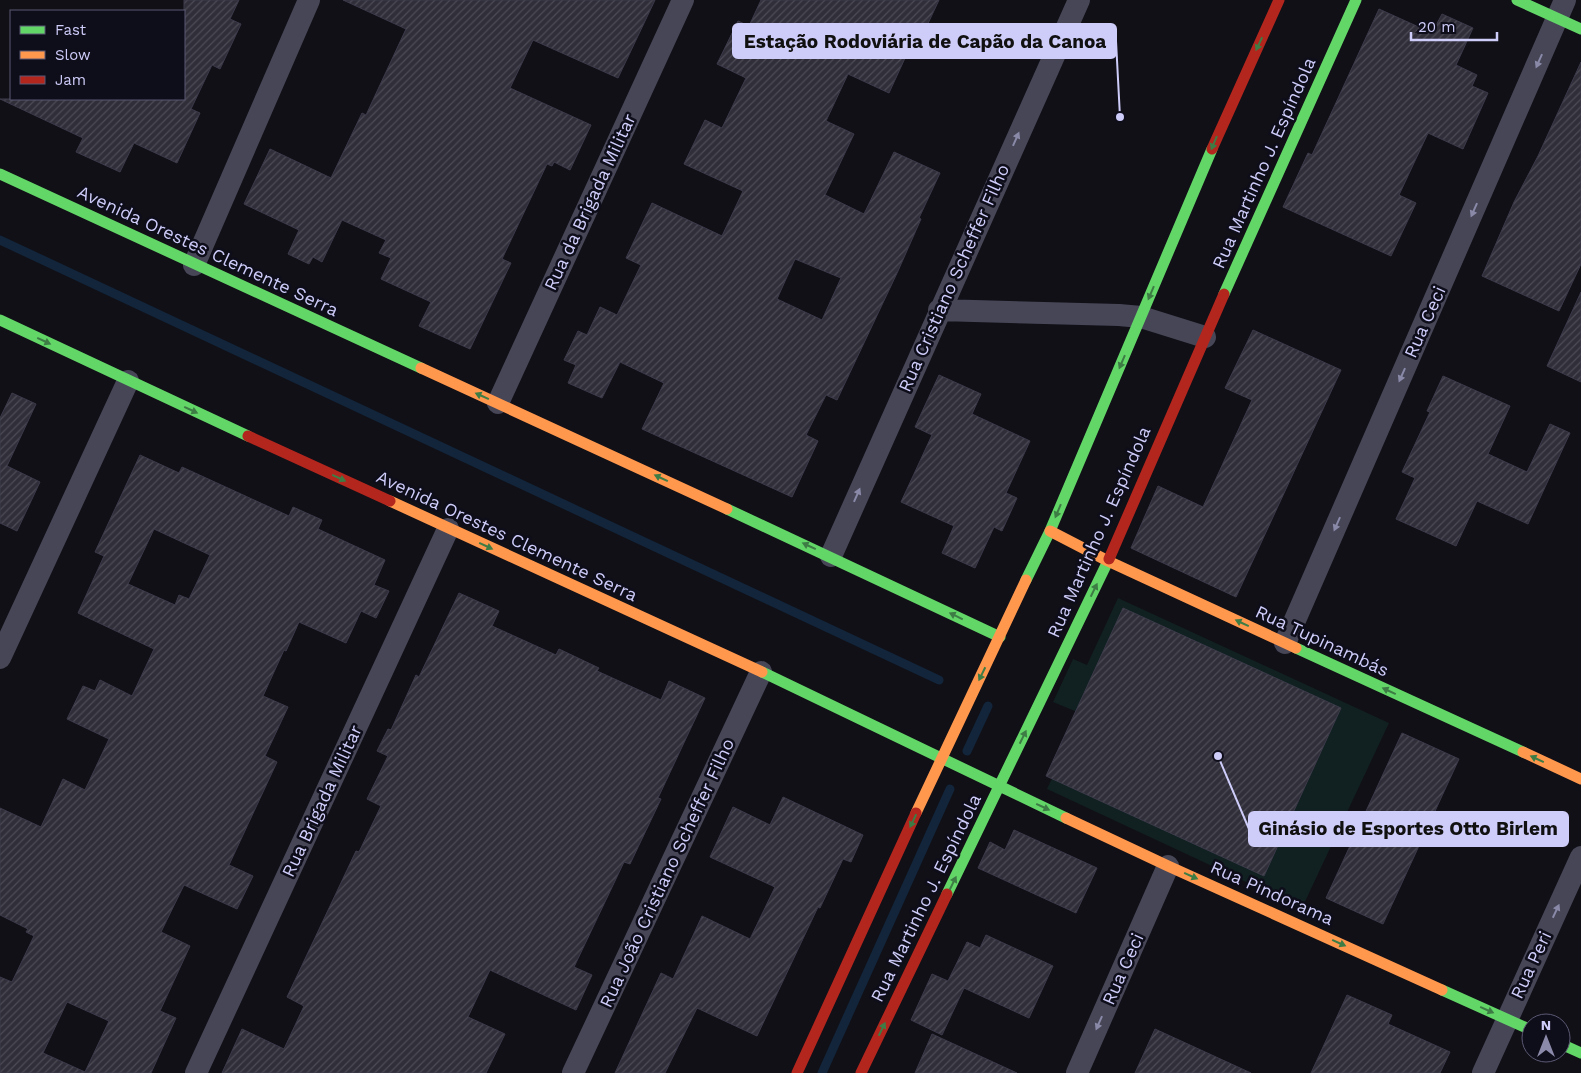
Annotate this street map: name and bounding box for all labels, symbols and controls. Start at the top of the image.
legend [10,10,185,100]
scale bar [1411,10,1497,42]
text: 20 m [1418,18,1456,36]
text: Fast [55,21,87,39]
callout: Estação Rodoviária de Capão da Canoa [733,24,1116,58]
text: Estação Rodoviária de Capão da Canoa [744,30,1106,53]
one-way arrow [1254,37,1262,51]
text: Slow [55,46,91,64]
street label: Rua Martinho J. Espíndola [1207,54,1320,272]
one-way arrow [1535,54,1543,68]
text: Jam [55,71,86,89]
street label: Rua da Brigada Militar [539,110,640,293]
one-way arrow [1013,132,1021,146]
one-way arrow [1210,136,1218,150]
street label: Rua Cristiano Scheffer Filho [894,161,1013,395]
street label: Avenida Orestes Clemente Serra [74,181,342,320]
one-way arrow [1470,203,1478,217]
street label: Rua Ceci [1399,283,1450,361]
one-way arrow [1147,286,1155,300]
one-way arrow [37,337,51,345]
one-way arrow [1118,355,1126,370]
one-way arrow [1398,368,1406,382]
one-way arrow [475,391,489,399]
one-way arrow [184,406,198,414]
street label: Rua Martinho J. Espíndola [1042,423,1155,641]
street label: Avenida Orestes Clemente Serra [373,466,641,605]
one-way arrow [332,474,346,482]
one-way arrow [654,474,668,482]
one-way arrow [854,488,862,502]
one-way arrow [1054,504,1062,518]
one-way arrow [1333,517,1341,531]
one-way arrow [479,542,493,550]
one-way arrow [802,542,816,550]
one-way arrow [1090,583,1098,597]
street label: Rua Tupinambás [1252,600,1392,681]
one-way arrow [949,611,963,619]
one-way arrow [1235,618,1249,626]
one-way arrow [977,667,985,681]
one-way arrow [1382,686,1396,694]
street label: Rua Brigada Militar [277,722,366,880]
one-way arrow [1019,729,1028,744]
street label: Rua João Cristiano Scheffer Filho [595,735,738,1011]
one-way arrow [1530,755,1544,763]
street label: Rua Martinho J. Espíndola [866,790,985,1005]
one-way arrow [1036,803,1050,811]
callout: Ginásio de Esportes Otto Birlem [1249,812,1568,846]
one-way arrow [908,814,916,828]
text: Ginásio de Esportes Otto Birlem [1258,817,1558,840]
street label: Rua Pindorama [1207,856,1337,929]
one-way arrow [1184,872,1198,880]
one-way arrow [949,876,957,890]
one-way arrow [1552,904,1560,918]
street label: Rua Peri [1506,928,1555,1002]
street label: Rua Ceci [1097,930,1148,1008]
one-way arrow [1332,939,1346,947]
one-way arrow [1480,1006,1494,1014]
north arrow [1521,1013,1571,1063]
one-way arrow [1095,1016,1103,1030]
text: N [1541,1017,1551,1033]
one-way arrow [878,1022,886,1036]

